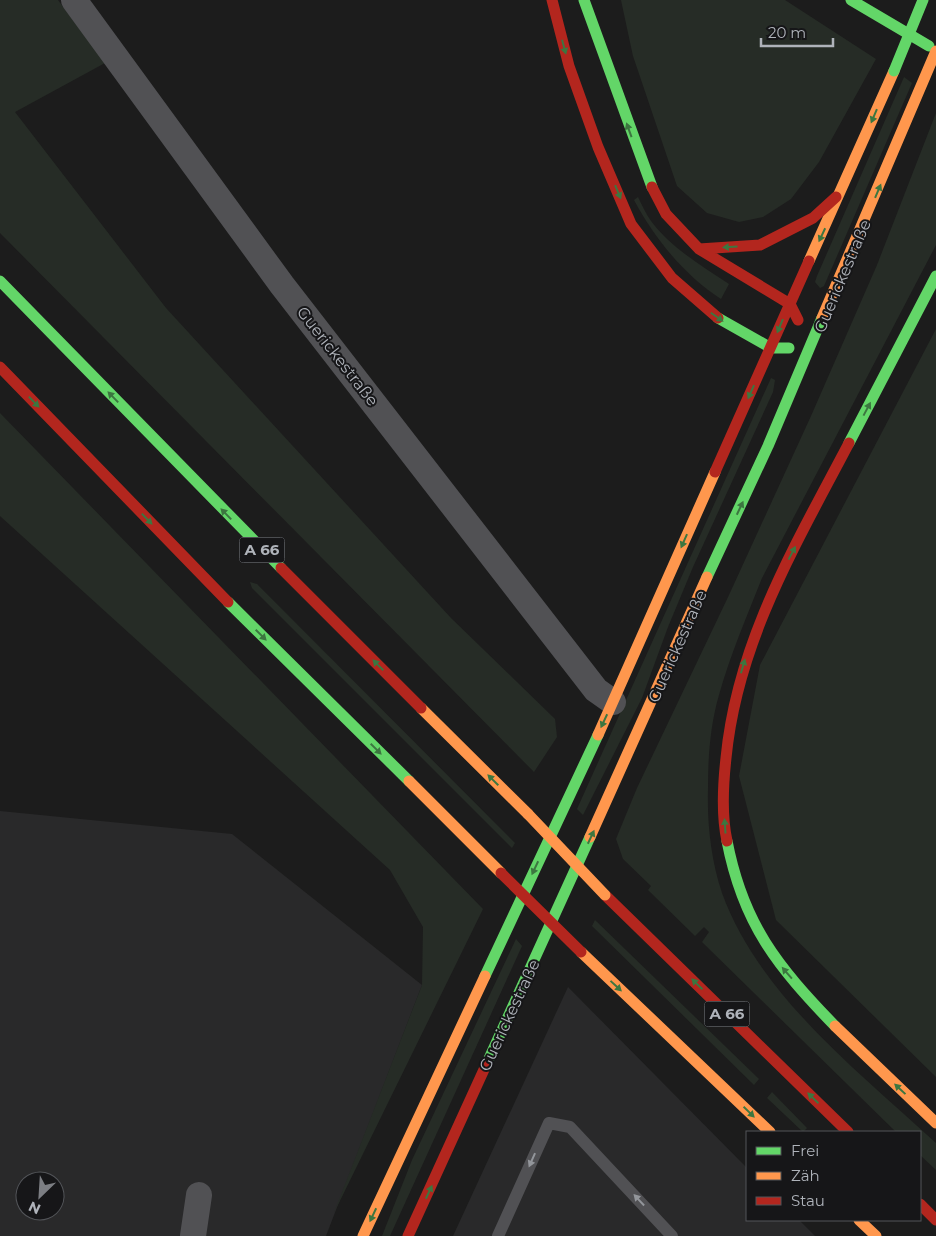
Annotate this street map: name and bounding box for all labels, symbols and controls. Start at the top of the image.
scale bar [761,15,834,47]
text: 20 m [768,23,806,42]
one-way arrow [560,40,568,55]
one-way arrow [870,109,878,123]
one-way arrow [625,122,633,137]
one-way arrow [875,184,883,198]
one-way arrow [614,185,622,199]
street label: Guerickestraße [810,217,875,336]
one-way arrow [817,228,825,242]
one-way arrow [721,244,737,252]
street label: Guerickestraße [293,303,382,410]
one-way arrow [710,312,724,322]
one-way arrow [776,319,784,333]
one-way arrow [746,385,754,399]
one-way arrow [107,391,119,403]
one-way arrow [28,396,40,408]
one-way arrow [863,402,871,417]
one-way arrow [736,501,744,515]
one-way arrow [220,508,232,520]
one-way arrow [141,513,153,525]
one-way arrow [680,534,688,548]
road number: A 66 [240,538,284,562]
one-way arrow [787,547,796,560]
street label: Guerickestraße [644,587,711,705]
one-way arrow [255,629,267,641]
one-way arrow [739,658,747,673]
one-way arrow [372,660,384,672]
one-way arrow [600,714,608,728]
one-way arrow [370,743,382,755]
one-way arrow [487,774,499,786]
one-way arrow [720,818,728,834]
one-way arrow [587,830,595,844]
one-way arrow [531,861,540,876]
street label: Guerickestraße [475,956,544,1074]
one-way arrow [782,967,793,980]
one-way arrow [610,979,622,991]
one-way arrow [691,979,703,991]
road number: A 66 [704,1002,750,1026]
one-way arrow [895,1083,907,1095]
one-way arrow [807,1092,819,1104]
one-way arrow [743,1106,755,1118]
legend [746,1131,921,1221]
text: Frei [791,1141,819,1160]
one-way arrow [528,1153,536,1167]
text: Zäh [791,1166,820,1185]
north arrow [15,1171,65,1221]
one-way arrow [425,1185,433,1199]
text: Stau [791,1191,825,1210]
one-way arrow [633,1195,645,1207]
text: N [26,1197,43,1218]
one-way arrow [368,1208,376,1222]

